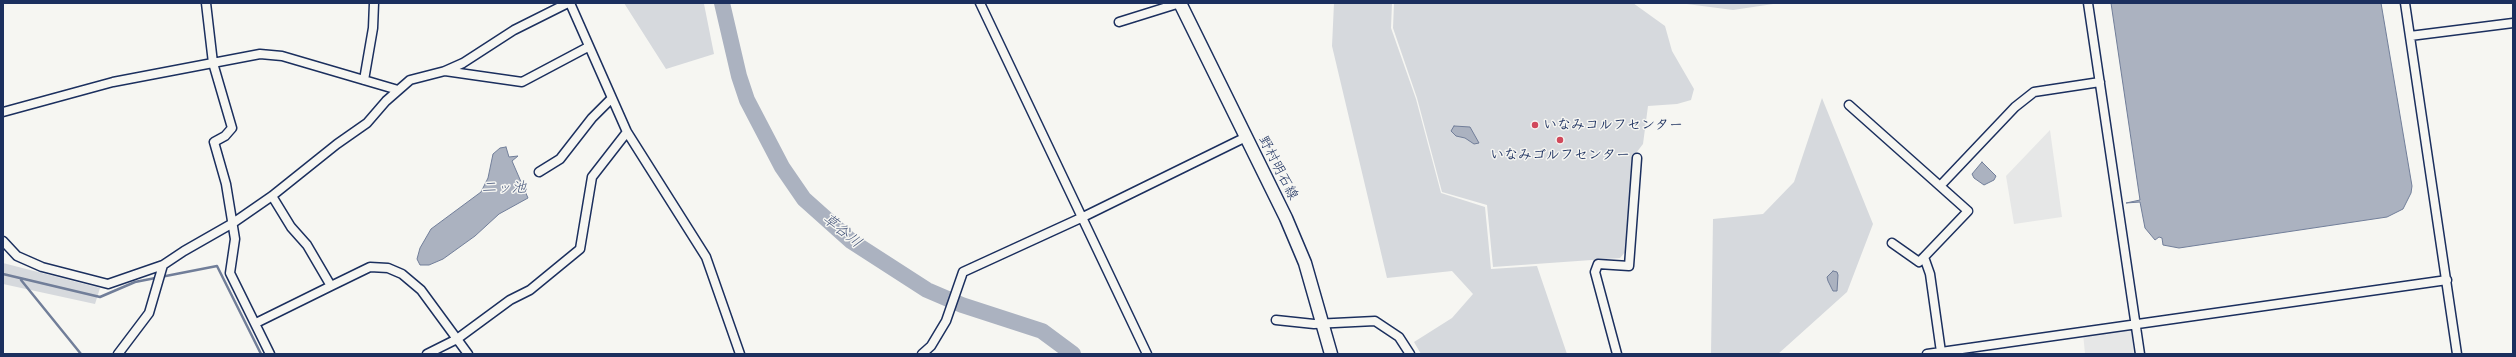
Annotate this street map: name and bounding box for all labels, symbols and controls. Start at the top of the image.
place label: いなみコルフセンター [1543,117,1683,133]
marker: いなみコルフセンター [1530,120,1540,130]
street label: 野村明石線 [1255,133,1301,203]
marker: いなみゴルフセンター [1555,135,1565,145]
place label: いなみゴルフセンター [1490,147,1630,163]
water label: 二ッ池 [482,179,526,197]
water label: 草谷川 [819,210,865,252]

